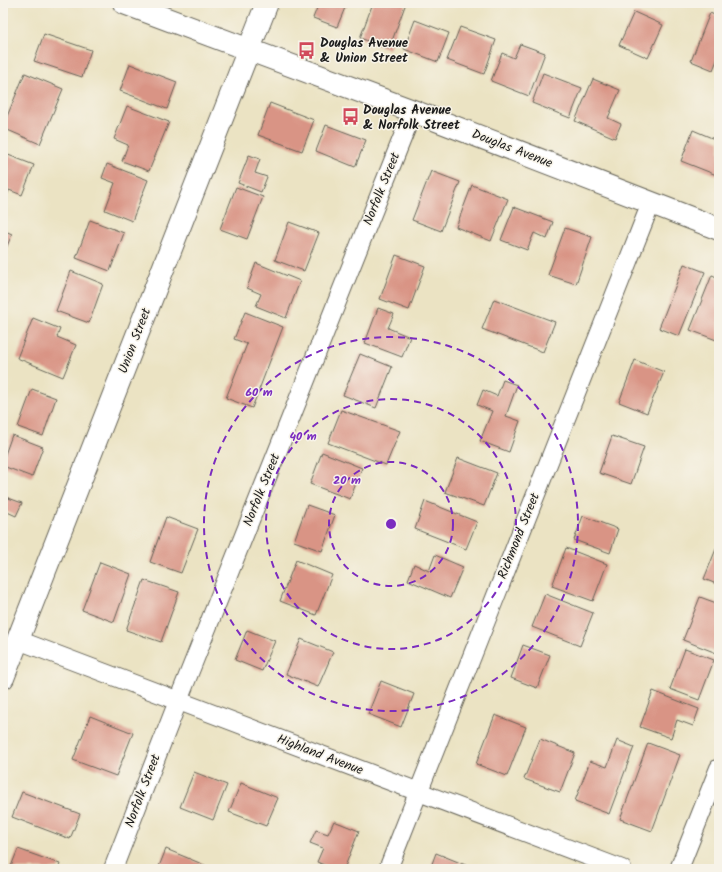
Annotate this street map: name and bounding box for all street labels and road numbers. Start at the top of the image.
street label: Douglas Avenue [469,124,556,174]
street label: Norfolk Street [358,148,407,229]
street label: Union Street [113,304,157,377]
street label: Norfolk Street [238,449,287,530]
street label: Richmond Street [492,489,546,582]
street label: Highland Avenue [274,729,366,781]
street label: Norfolk Street [119,750,167,831]

